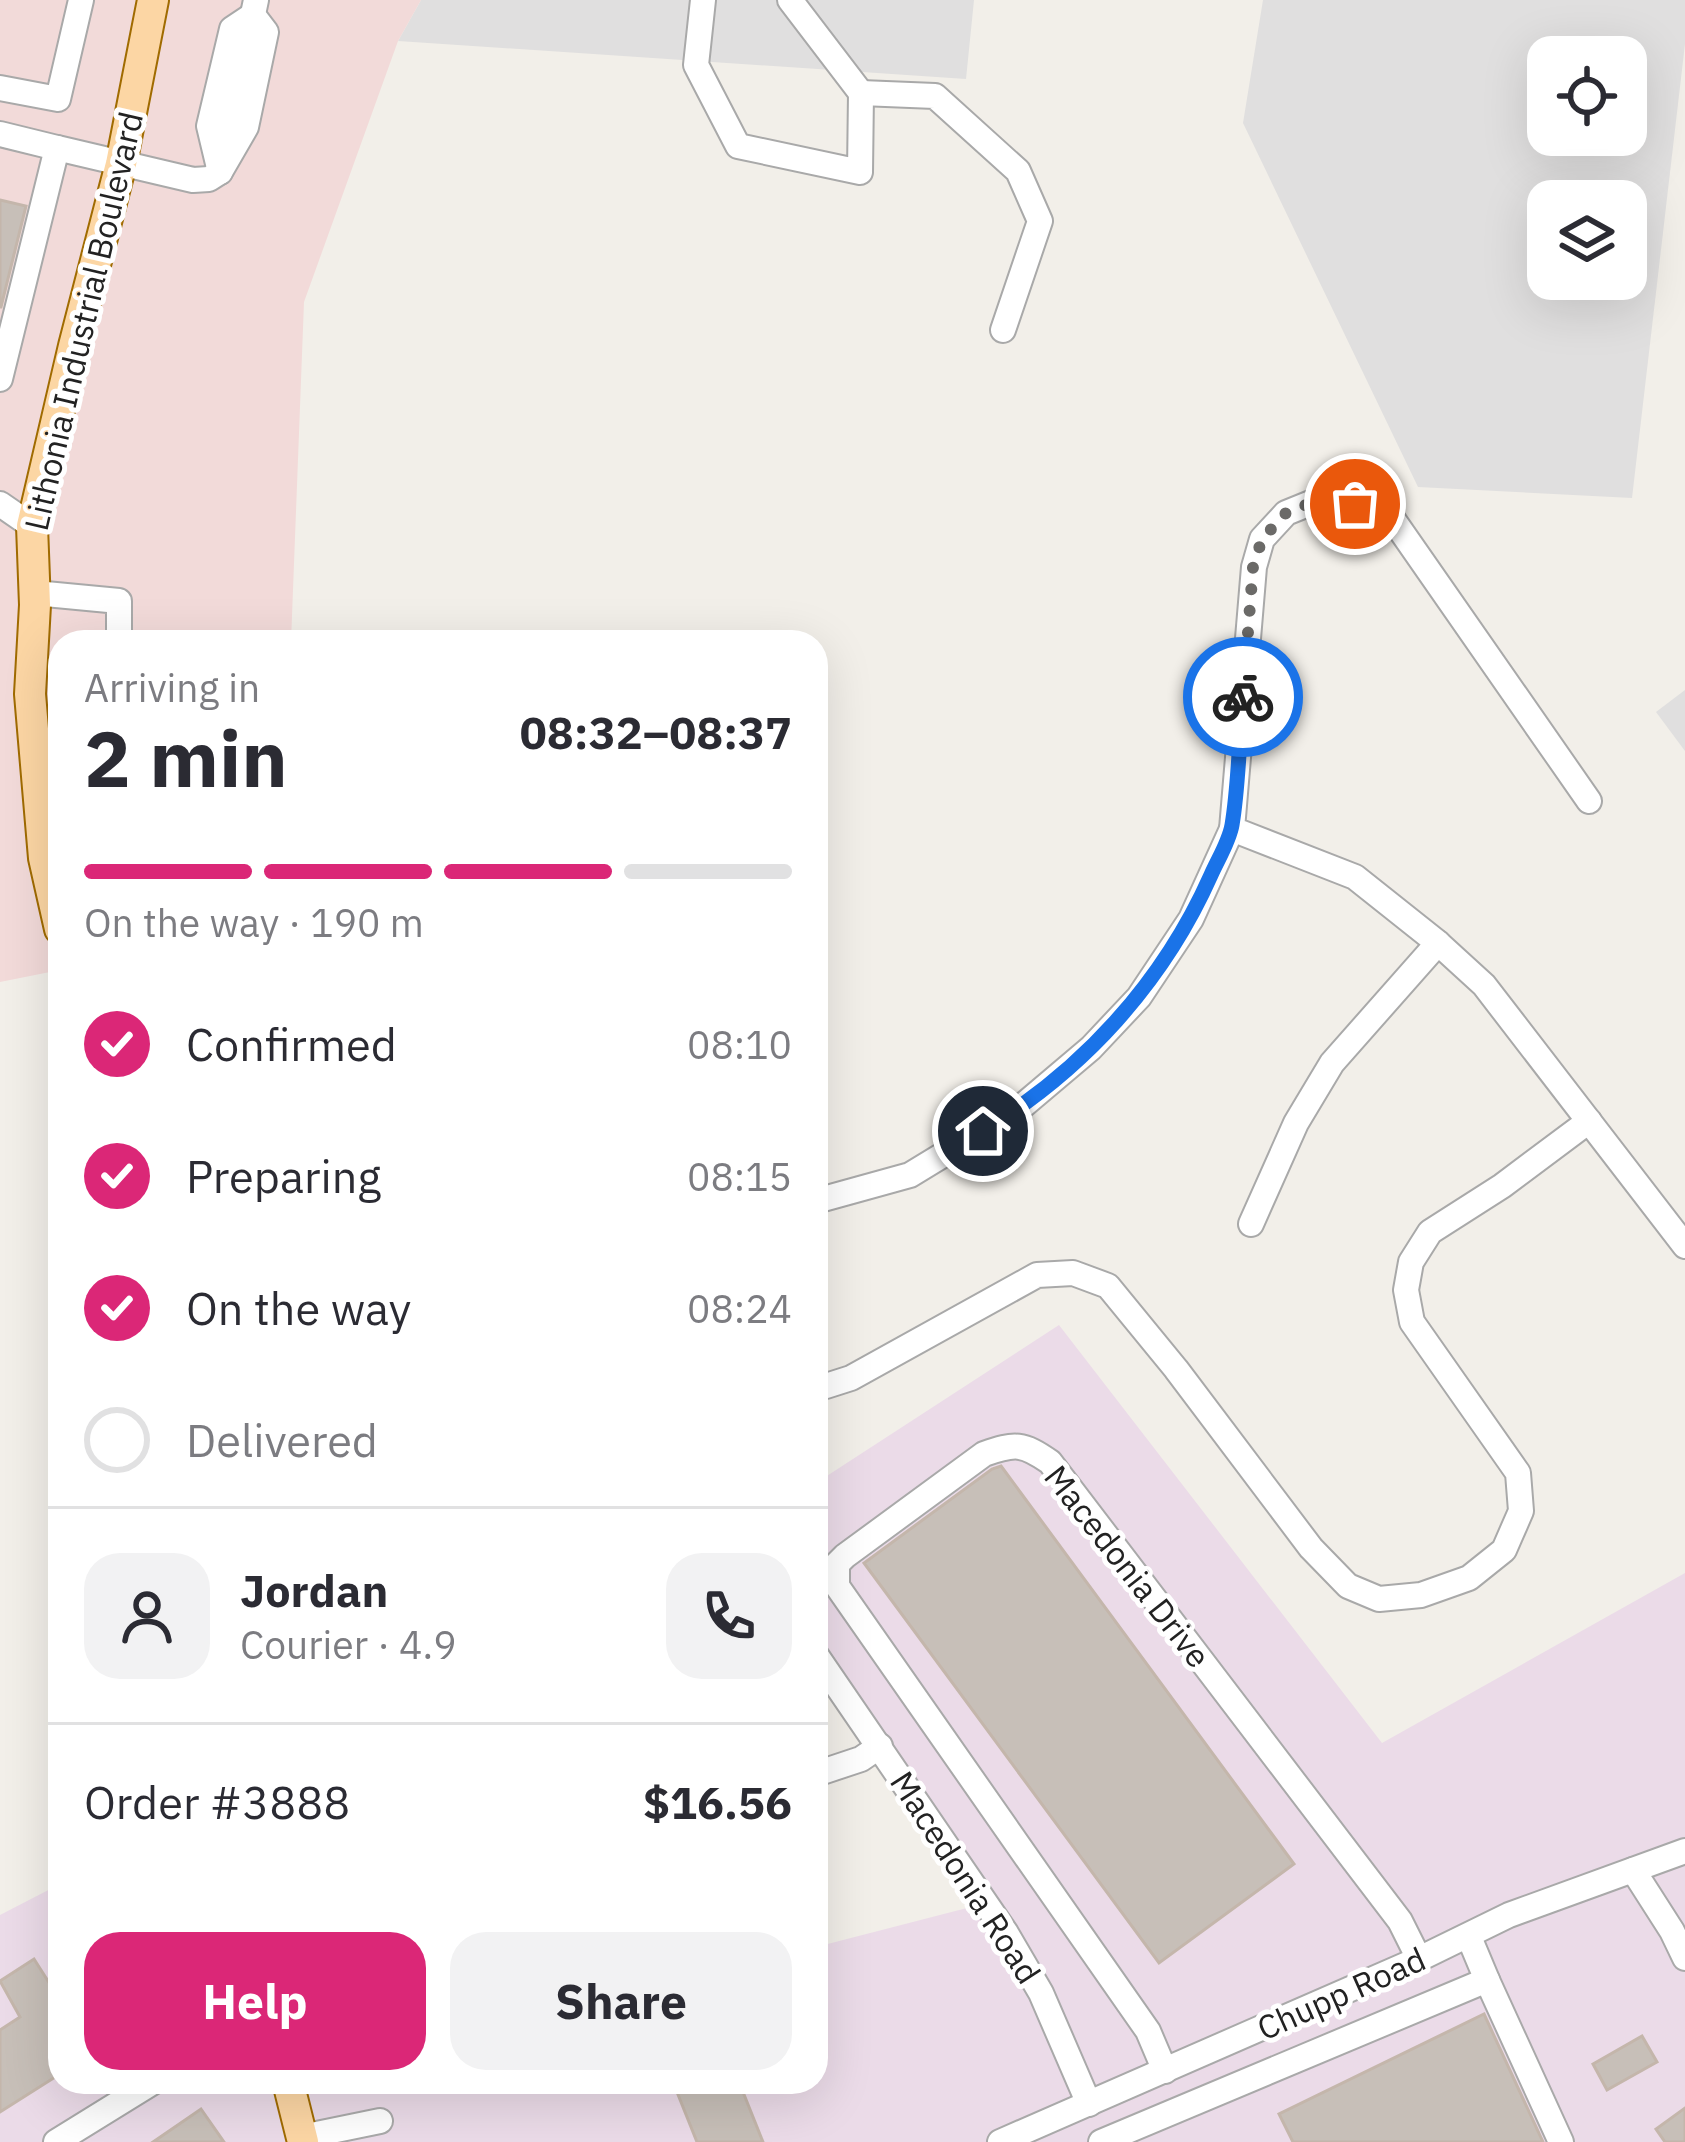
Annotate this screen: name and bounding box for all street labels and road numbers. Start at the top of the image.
street label: Lithonia Industrial Boulevard [14,108,152,534]
street label: Macedonia Drive [1035,1456,1221,1676]
street label: Macedonia Road [881,1763,1051,1991]
street label: Chupp Road [1250,1937,1432,2049]

